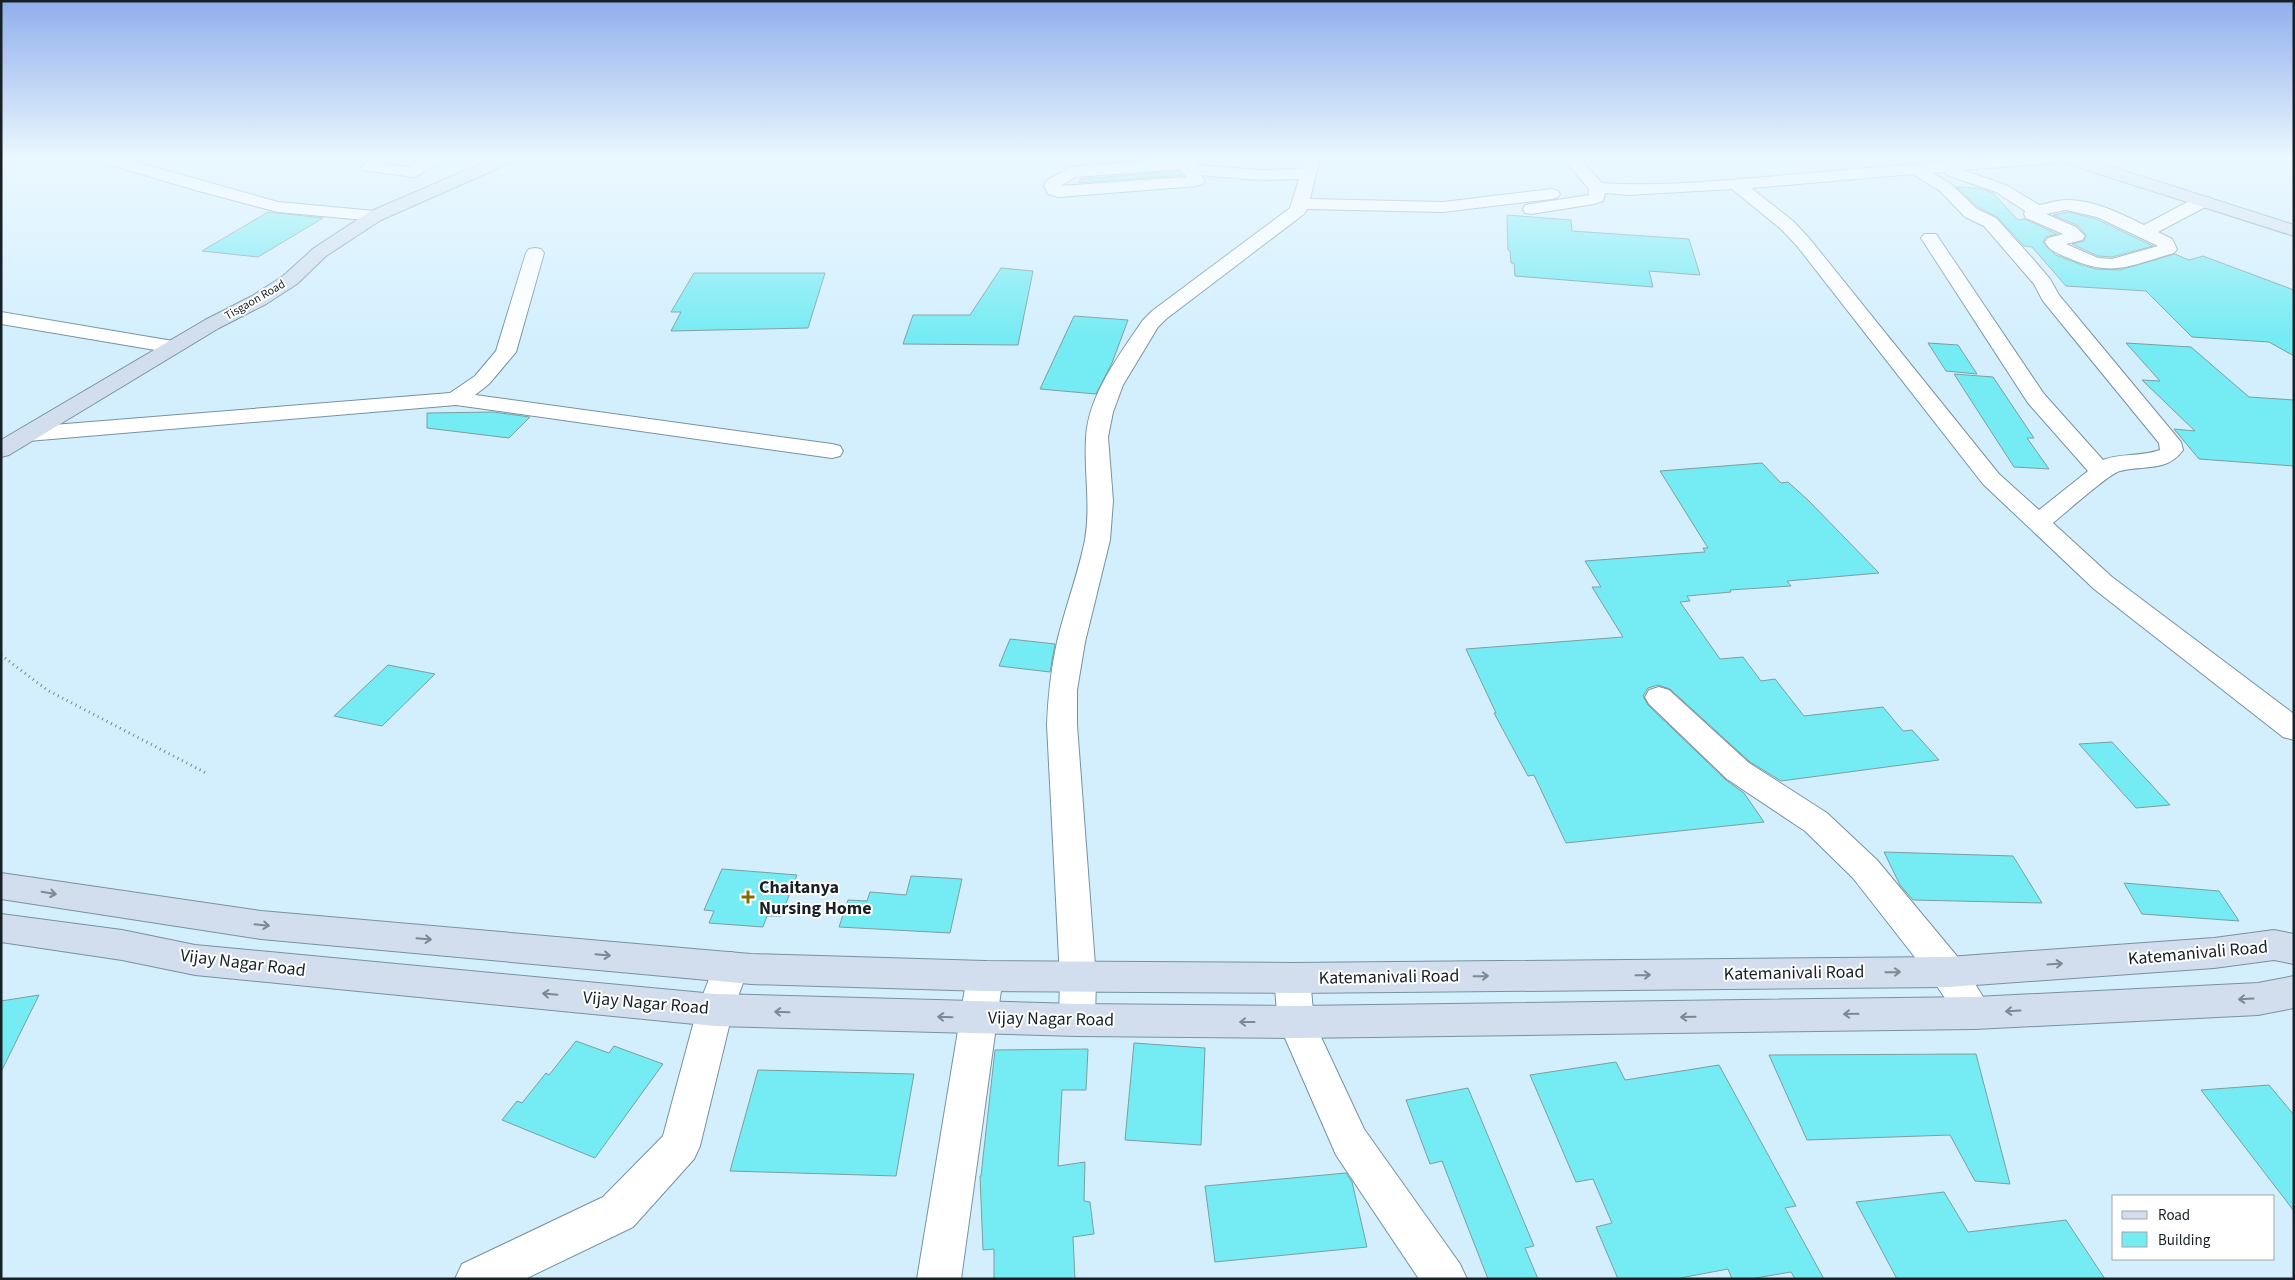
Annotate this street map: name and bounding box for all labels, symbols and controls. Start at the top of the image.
street label: Tisgaon Road [222,276,288,324]
place label: Chaitanya Nursing Home [759,875,872,921]
one-way arrow [41,888,57,898]
marker: Chaitanya Nursing Home [741,890,755,904]
one-way arrow [254,920,270,930]
street label: Katemanivali Road [2127,934,2269,972]
one-way arrow [416,935,432,944]
street label: Vijay Nagar Road [179,943,307,983]
one-way arrow [595,951,611,960]
street label: Katemanivali Road [1723,959,1865,987]
one-way arrow [2047,960,2063,969]
street label: Katemanivali Road [1318,963,1460,991]
one-way arrow [1884,967,1901,977]
one-way arrow [1634,970,1651,980]
one-way arrow [1472,971,1488,981]
street label: Vijay Nagar Road [582,985,710,1021]
one-way arrow [543,989,559,999]
one-way arrow [2238,995,2254,1004]
street label: Vijay Nagar Road [988,1005,1114,1033]
one-way arrow [2006,1006,2022,1015]
one-way arrow [774,1007,790,1017]
one-way arrow [1843,1009,1860,1019]
one-way arrow [937,1012,953,1022]
one-way arrow [1681,1012,1697,1021]
one-way arrow [1239,1017,1255,1026]
legend [2112,1195,2275,1260]
text: Road [2158,1205,2190,1226]
text: Building [2158,1230,2211,1251]

